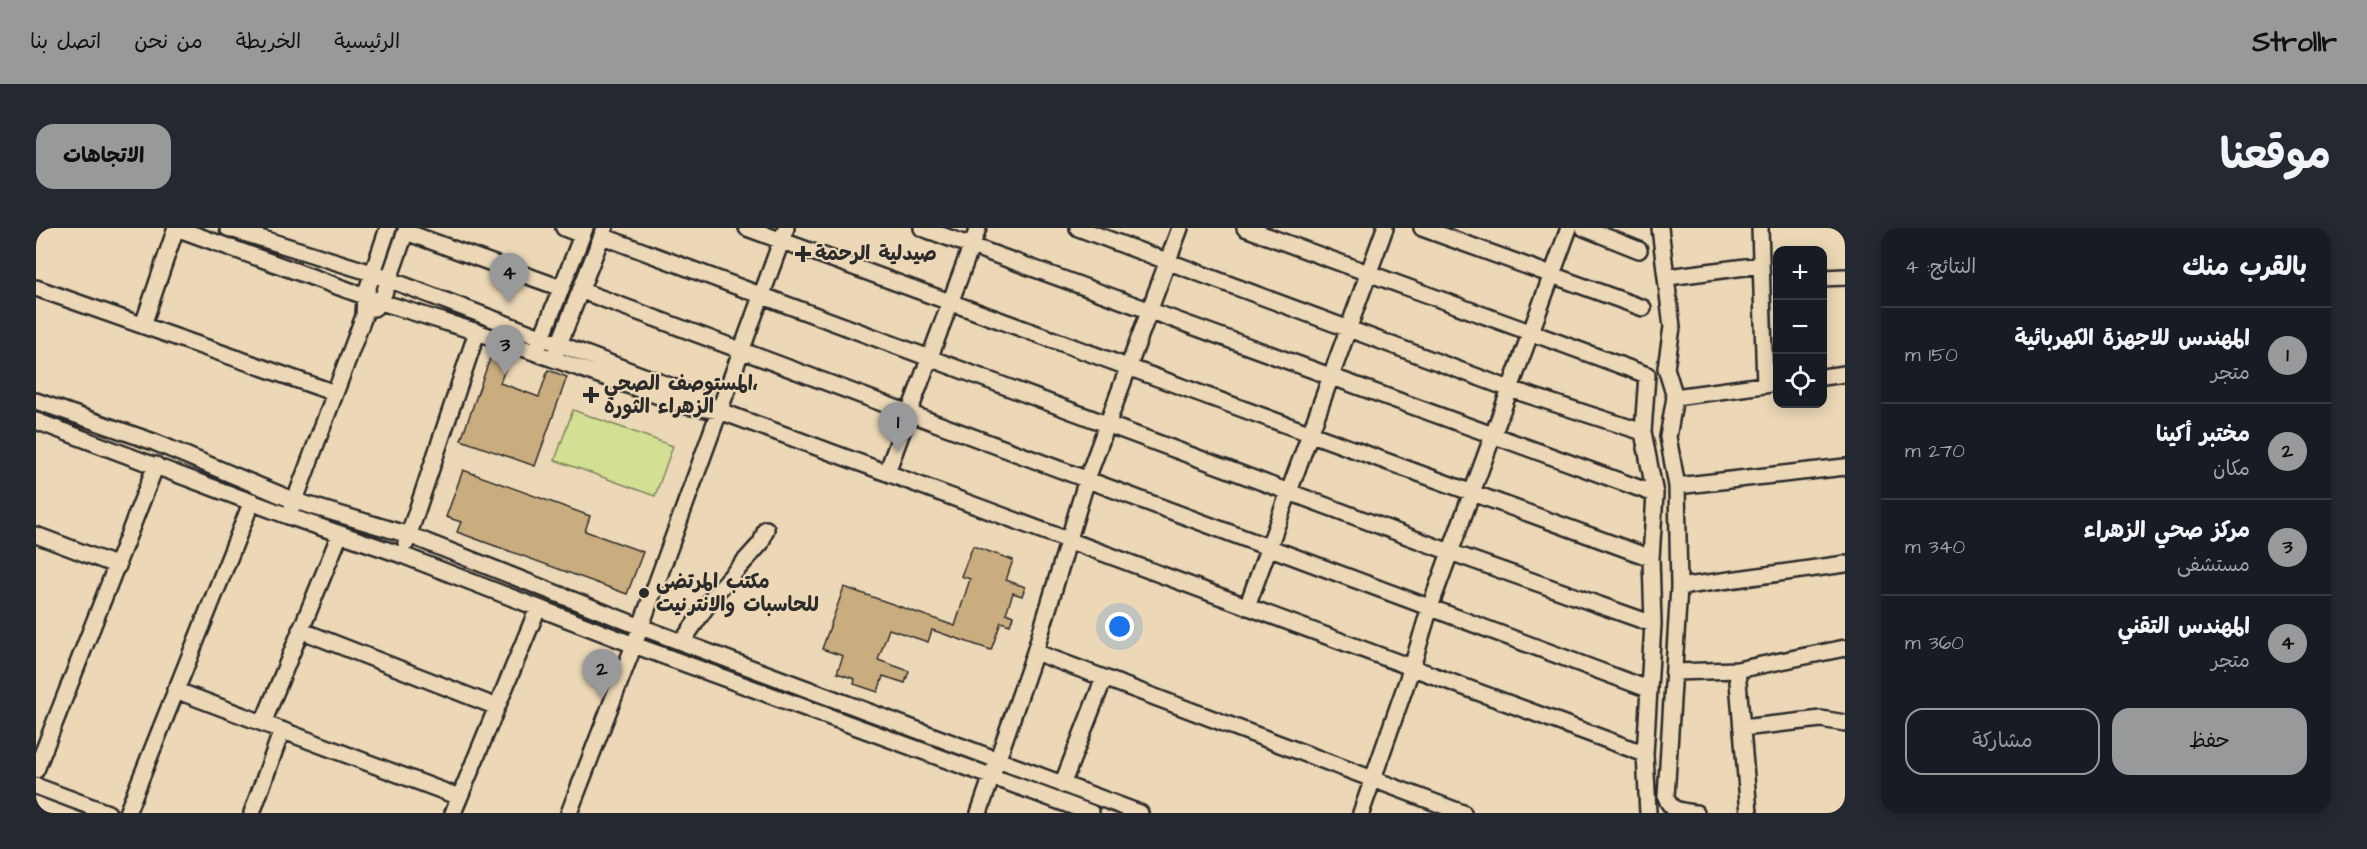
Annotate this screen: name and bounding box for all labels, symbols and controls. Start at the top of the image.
text: Strollr [2252,23,2337,62]
text: اتصل بنا [30,27,101,56]
text: من نحن [134,27,203,56]
text: الخريطة [236,27,301,56]
text: الرئيسية [334,27,400,56]
button: الاتجاهات [36,124,171,189]
text: موقعنا [2220,127,2331,185]
place label: صيدلية الرحمة [815,240,937,268]
map controls [1773,246,1827,408]
button: + [1773,246,1827,300]
marker: صيدلية الرحمة [796,247,810,261]
text: بالقرب منك [2183,249,2307,285]
text: النتائج: 4 [1905,253,1976,281]
pin: 4 [490,254,528,303]
button: − [1773,300,1827,354]
text: المهندس للاجهزة الكهربائية [2014,323,2250,354]
pin: 3 [486,326,524,375]
text: 150 m [1905,341,1958,369]
text: 1 [2286,341,2289,369]
button: locate [1773,354,1827,408]
text: متجر [2211,359,2250,387]
place label: المستوصف الصحي، الزهراء الثوره [604,370,758,421]
marker: المستوصف الصحي، الزهراء الثوره [582,386,600,404]
pin: 1 [878,402,918,452]
text: مختبر أكينا [2156,419,2250,450]
text: 270 m [1905,437,1965,465]
text: 2 [2282,437,2293,465]
text: مكان [2213,455,2250,483]
text: مركز صحي الزهراء [2084,515,2250,546]
text: 340 m [1905,533,1965,561]
text: 3 [2282,533,2293,561]
text: مستشفى [2177,551,2250,579]
place label: مكتب المرتضى للحاسبات والانترنيت [656,568,819,619]
marker: مكتب المرتضى للحاسبات والانترنيت [637,586,651,600]
text: المهندس التقني [2118,611,2250,642]
your location [1105,612,1134,641]
text: 360 m [1905,629,1964,657]
text: 4 [2281,629,2294,657]
text: متجر [2211,647,2250,675]
pin: 2 [582,650,622,699]
button: مشاركة [1905,708,2100,775]
button: حفظ [2112,708,2307,775]

